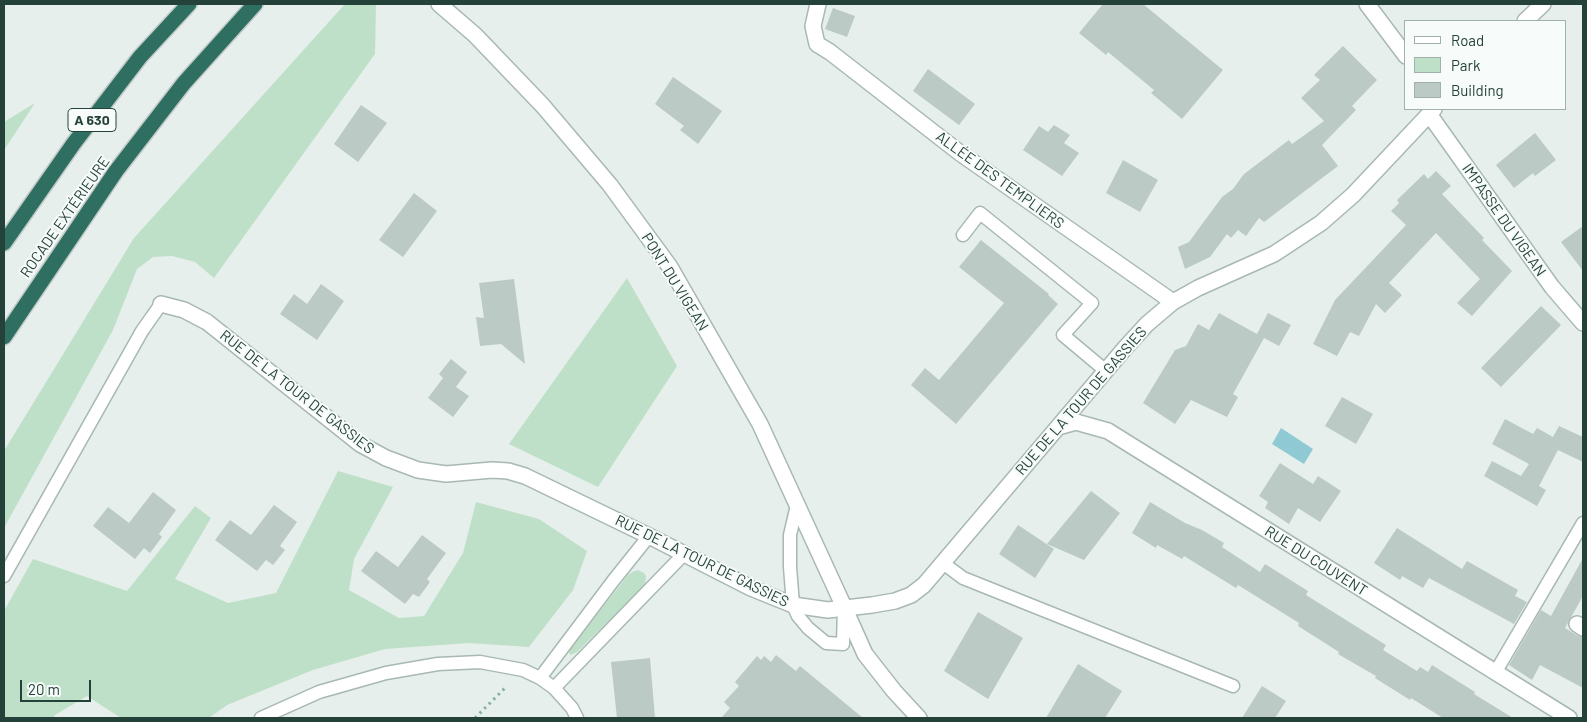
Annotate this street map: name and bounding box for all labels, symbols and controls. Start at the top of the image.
legend [1404,20,1567,110]
text: Road [1451,31,1484,49]
text: Park [1451,56,1480,74]
text: Building [1451,81,1504,99]
road number: A 630 [68,108,116,132]
street label: ALLÉE DES TEMPLIERS [932,127,1068,233]
street label: ROCADE EXTÉRIEURE [16,153,114,281]
street label: IMPASSE DU VIGEAN [1458,160,1550,280]
street label: PONT DU VIGEAN [638,230,712,334]
street label: RUE DE LA TOUR DE GASSIES [1012,323,1150,479]
street label: RUE DE LA TOUR DE GASSIES [216,326,378,458]
street label: RUE DE LA TOUR DE GASSIES [612,511,792,611]
street label: RUE DU COUVENT [1261,522,1371,600]
scale bar [22,670,94,702]
text: 20 m [28,680,60,698]

